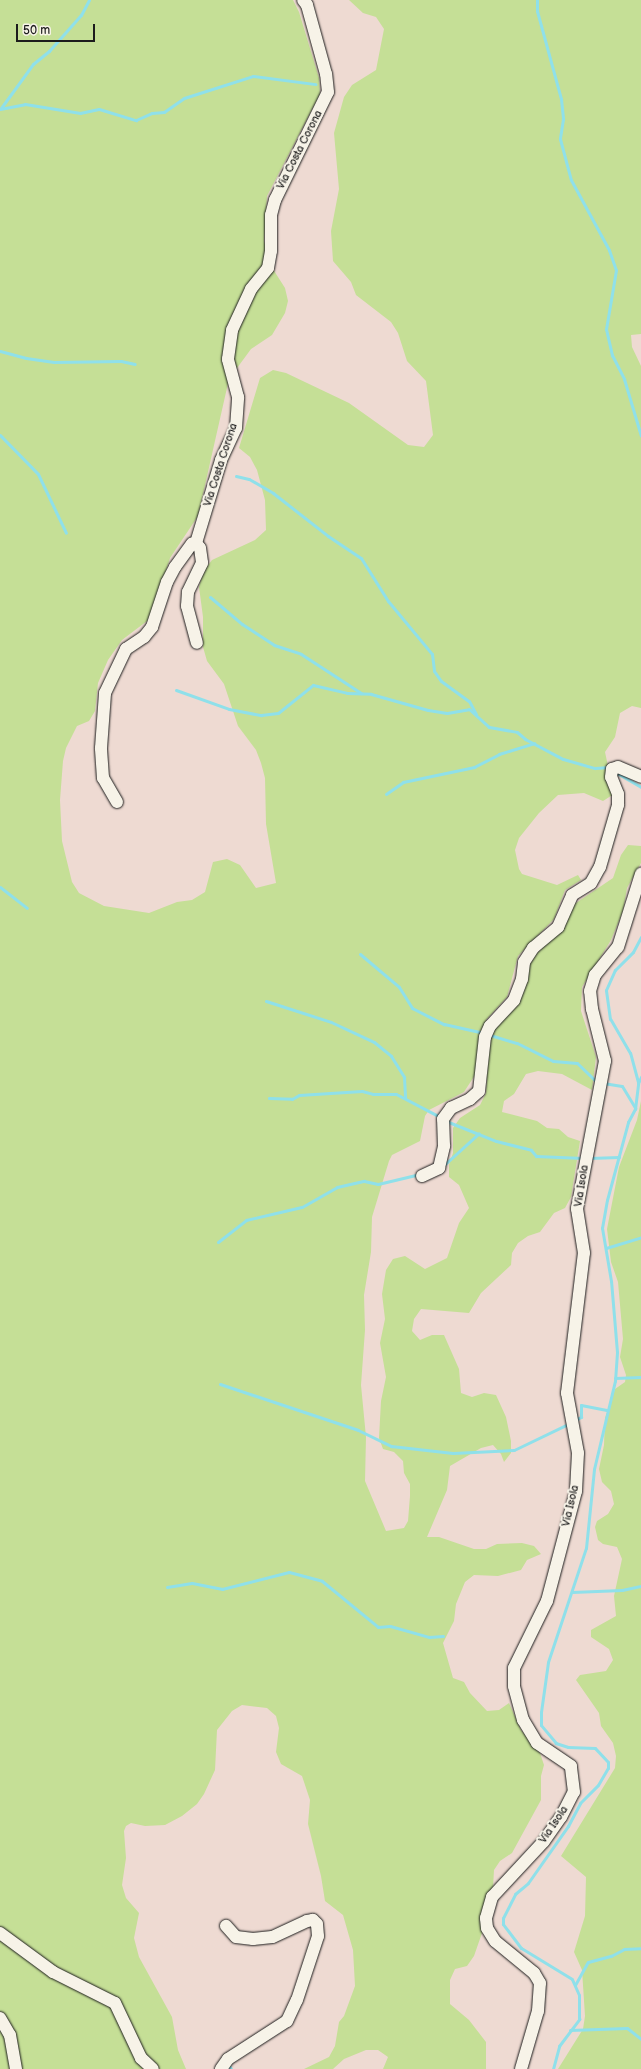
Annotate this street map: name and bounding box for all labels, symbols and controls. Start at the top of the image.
scale bar [18,16,97,42]
text: 50 m [23,23,50,38]
street label: Via Costa Corona [274,108,326,192]
street label: Via Costa Corona [201,422,241,508]
street label: Via Isola [572,1164,592,1208]
street label: Via Isola [560,1484,582,1528]
street label: Via Isola [537,1804,571,1846]

